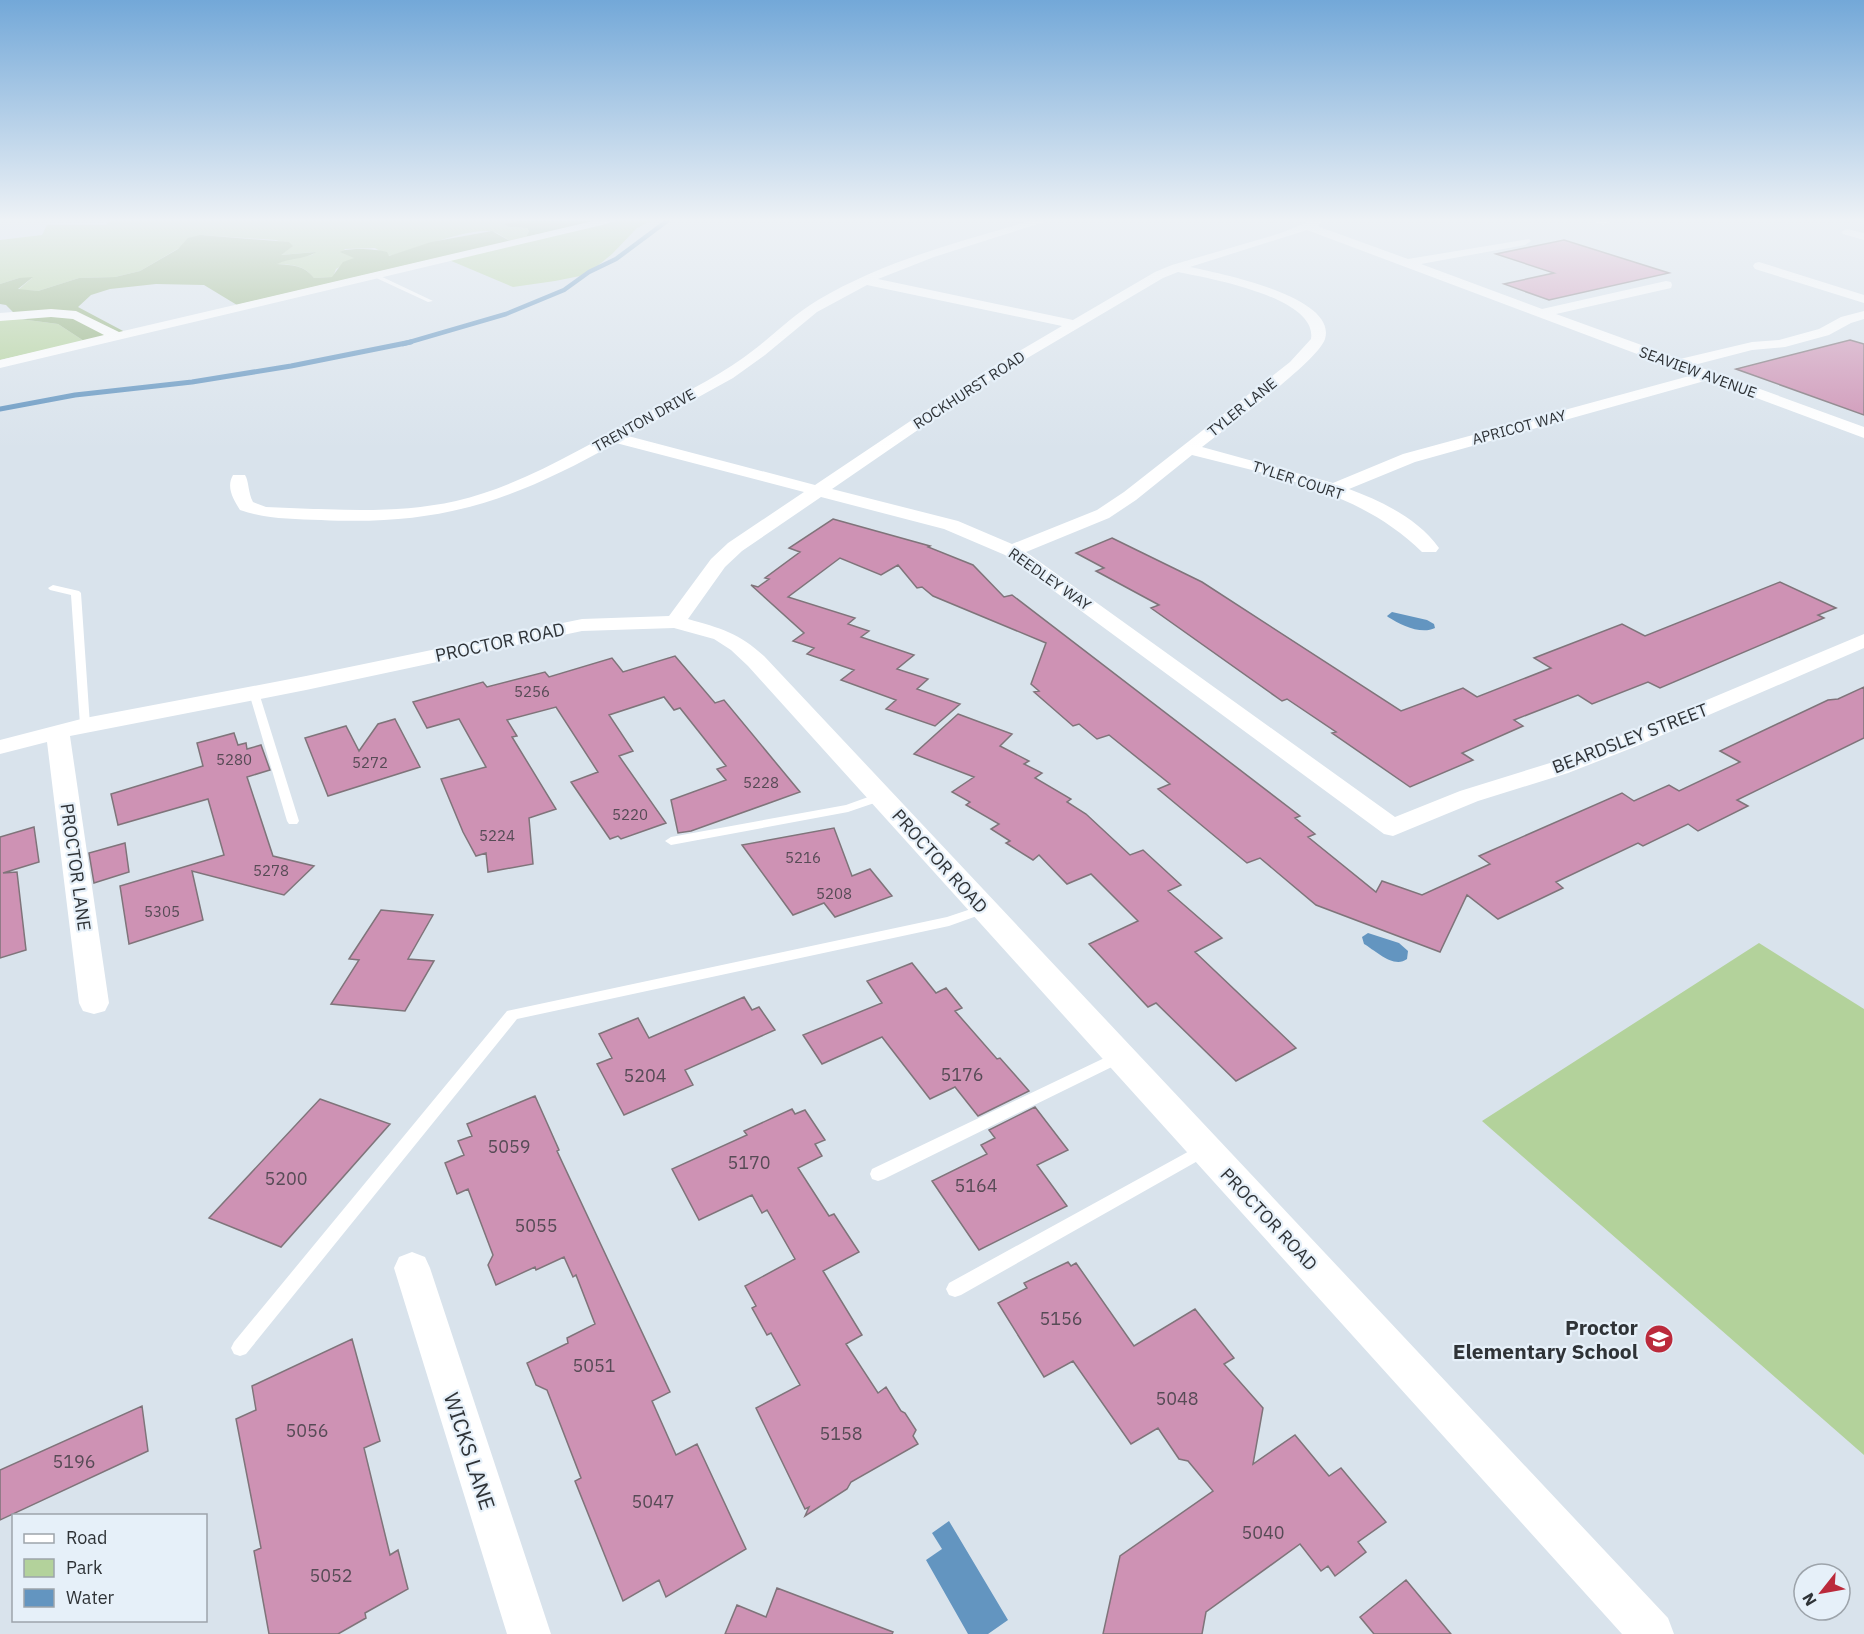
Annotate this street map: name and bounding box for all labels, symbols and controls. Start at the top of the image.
street label: SEAVIEW AVENUE [1637,342,1759,402]
street label: ROCKHURST ROAD [910,347,1028,433]
street label: TYLER LANE [1203,373,1281,441]
street label: TRENTON DRIVE [589,384,699,456]
street label: APRICOT WAY [1470,405,1568,449]
street label: TYLER COURT [1250,456,1346,504]
street label: REEDLEY WAY [1005,544,1095,615]
street label: PROCTOR ROAD [433,617,567,667]
house number: 5256 [514,682,550,701]
street label: BEARDSLEY STREET [1549,698,1711,778]
house number: 5280 [216,750,252,769]
house number: 5272 [352,753,388,772]
house number: 5228 [743,773,779,792]
street label: PROCTOR LANE [56,802,96,932]
street label: PROCTOR ROAD [887,804,993,918]
house number: 5220 [612,805,648,824]
house number: 5224 [479,826,515,845]
house number: 5216 [785,848,821,867]
house number: 5278 [253,861,289,880]
house number: 5208 [816,884,852,903]
house number: 5305 [144,902,180,921]
house number: 5176 [940,1063,984,1086]
house number: 5204 [623,1064,667,1087]
house number: 5059 [487,1135,531,1158]
house number: 5170 [727,1151,771,1174]
street label: PROCTOR ROAD [1216,1163,1322,1275]
house number: 5200 [264,1167,308,1190]
house number: 5164 [954,1174,998,1197]
house number: 5055 [514,1214,558,1237]
house number: 5156 [1039,1307,1083,1330]
place label: Proctor Elementary School [1453,1313,1639,1365]
school or university icon: Proctor Elementary School [1643,1323,1675,1355]
house number: 5051 [572,1354,616,1377]
house number: 5048 [1155,1387,1199,1410]
street label: WICKS LANE [438,1389,502,1513]
house number: 5056 [285,1419,329,1442]
house number: 5158 [819,1422,863,1445]
house number: 5196 [52,1450,96,1473]
house number: 5047 [631,1490,675,1513]
legend [12,1514,207,1622]
house number: 5040 [1241,1521,1285,1544]
text: Road [66,1526,107,1549]
text: Park [66,1556,103,1579]
north arrow [1792,1562,1852,1622]
house number: 5052 [309,1564,353,1587]
text: Water [66,1586,115,1609]
text: N [1798,1590,1821,1610]

